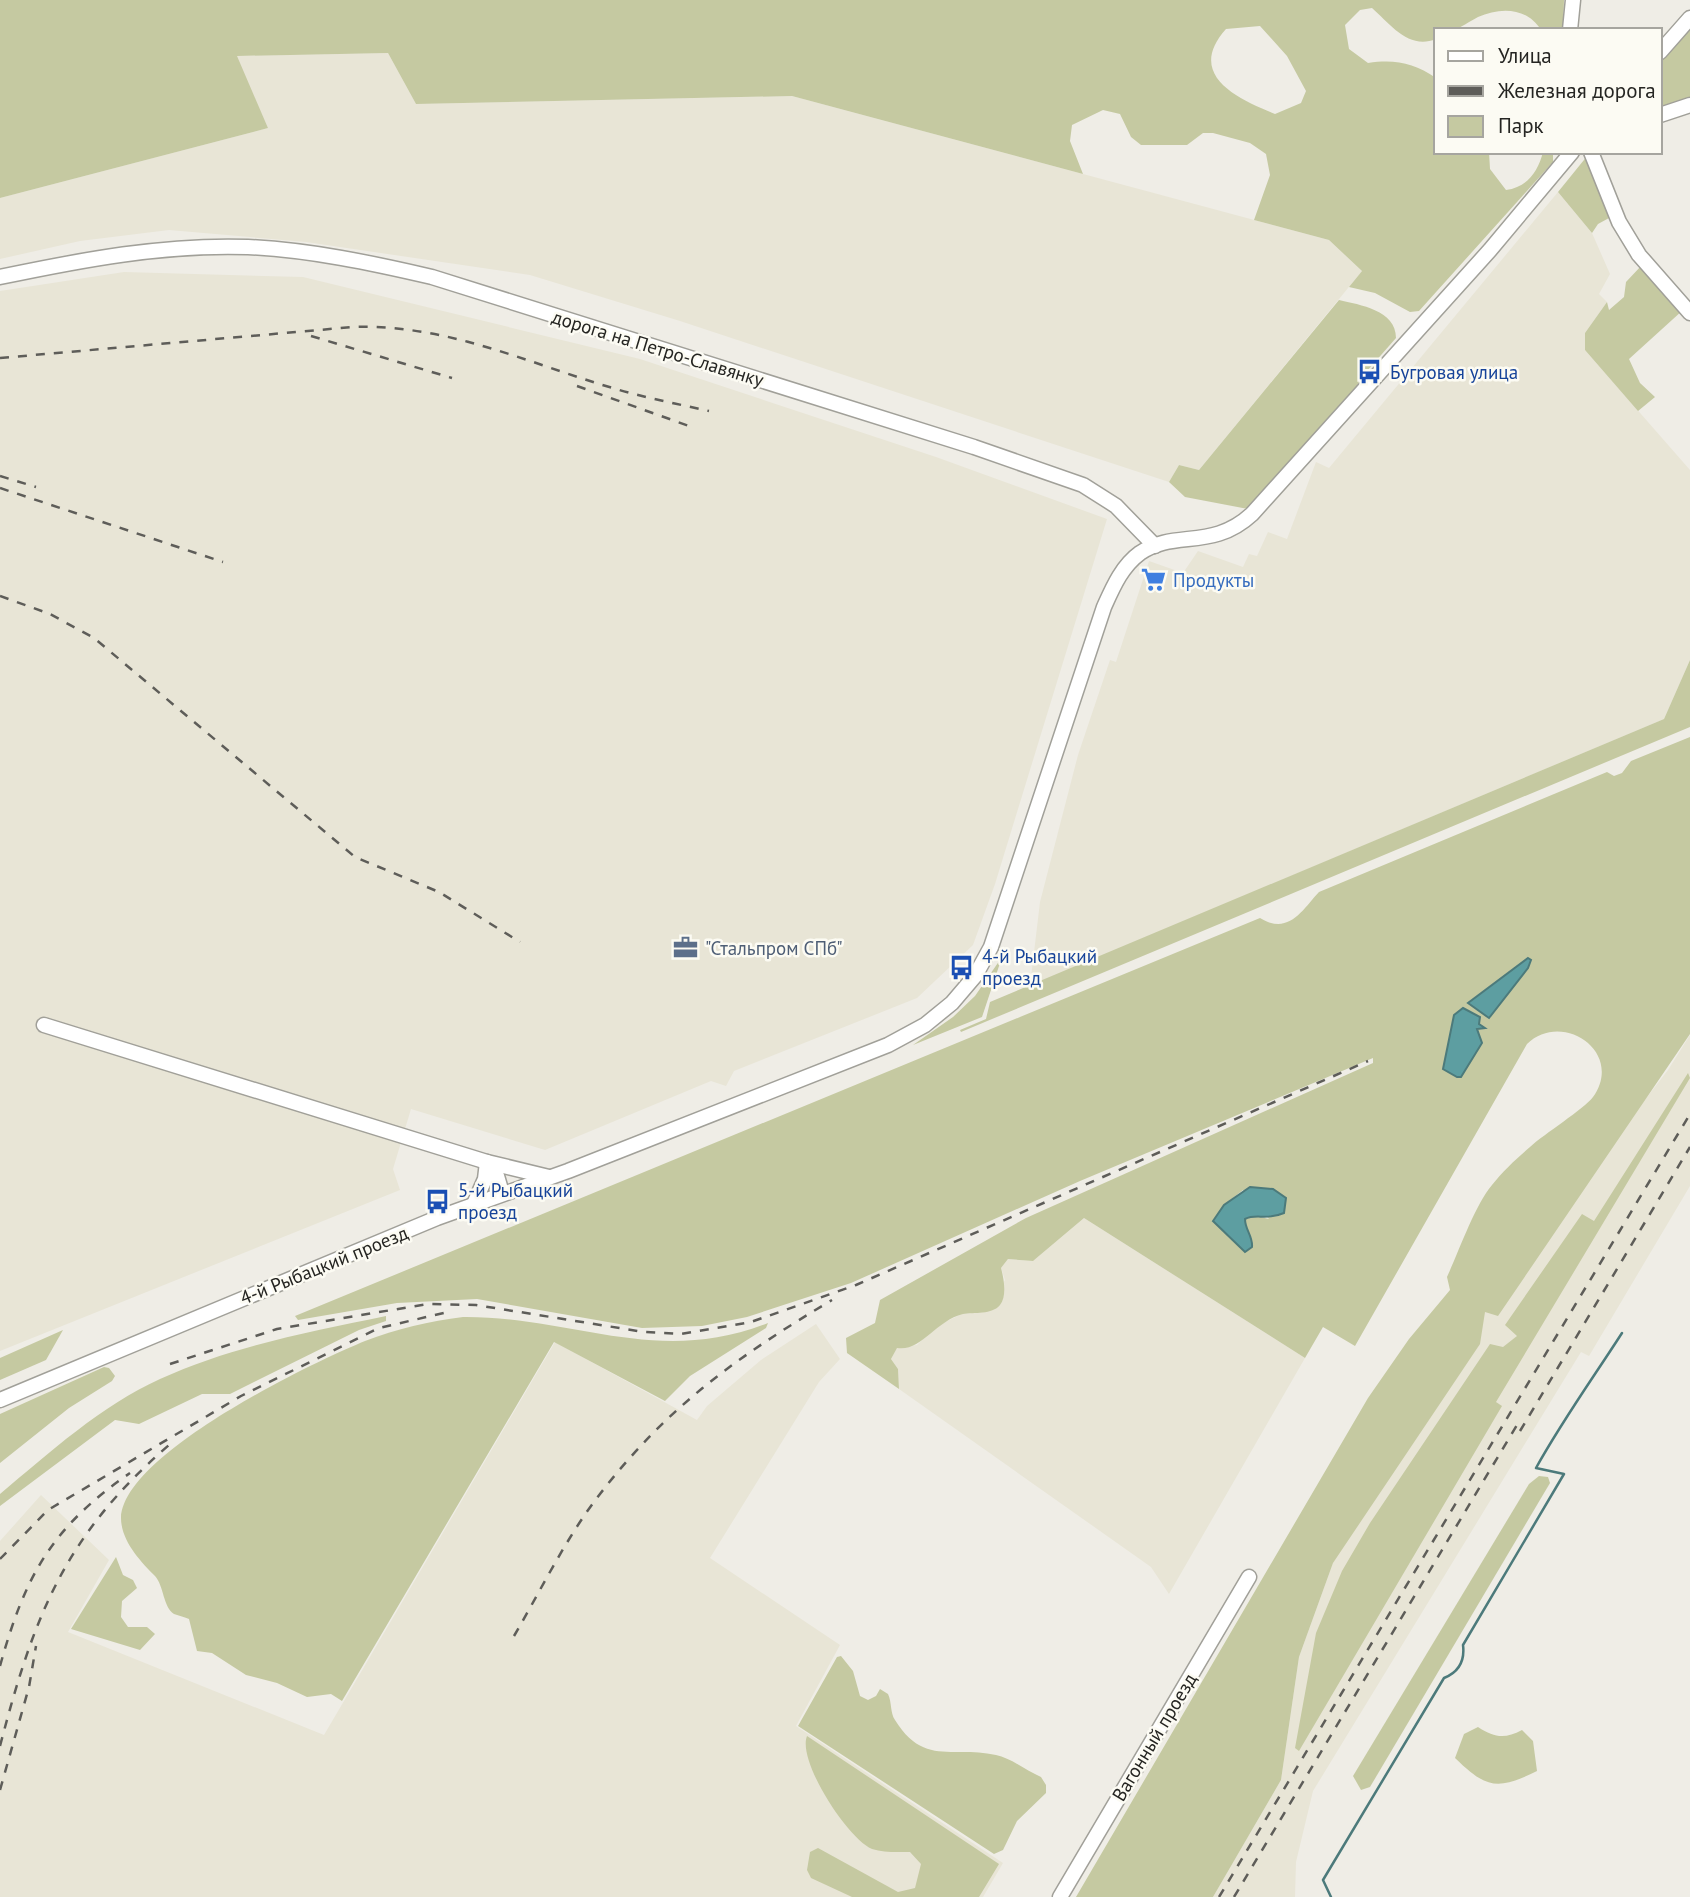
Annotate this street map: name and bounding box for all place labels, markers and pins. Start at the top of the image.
bus stop icon: Бугровая улица [1356,358,1384,386]
place label: Бугровая улица [1390,360,1518,384]
supermarket icon: Продукты [1139,566,1167,594]
place label: Продукты [1173,568,1254,592]
office icon: "Стальпром СПб" [671,934,699,962]
place label: "Стальпром СПб" [705,936,843,960]
place label: 4-й Рыбацкий проезд [982,944,1097,990]
bus stop icon: 4-й Рыбацкий проезд [948,953,976,981]
place label: 5-й Рыбацкий проезд [458,1178,573,1224]
bus stop icon: 5-й Рыбацкий проезд [424,1187,452,1215]

